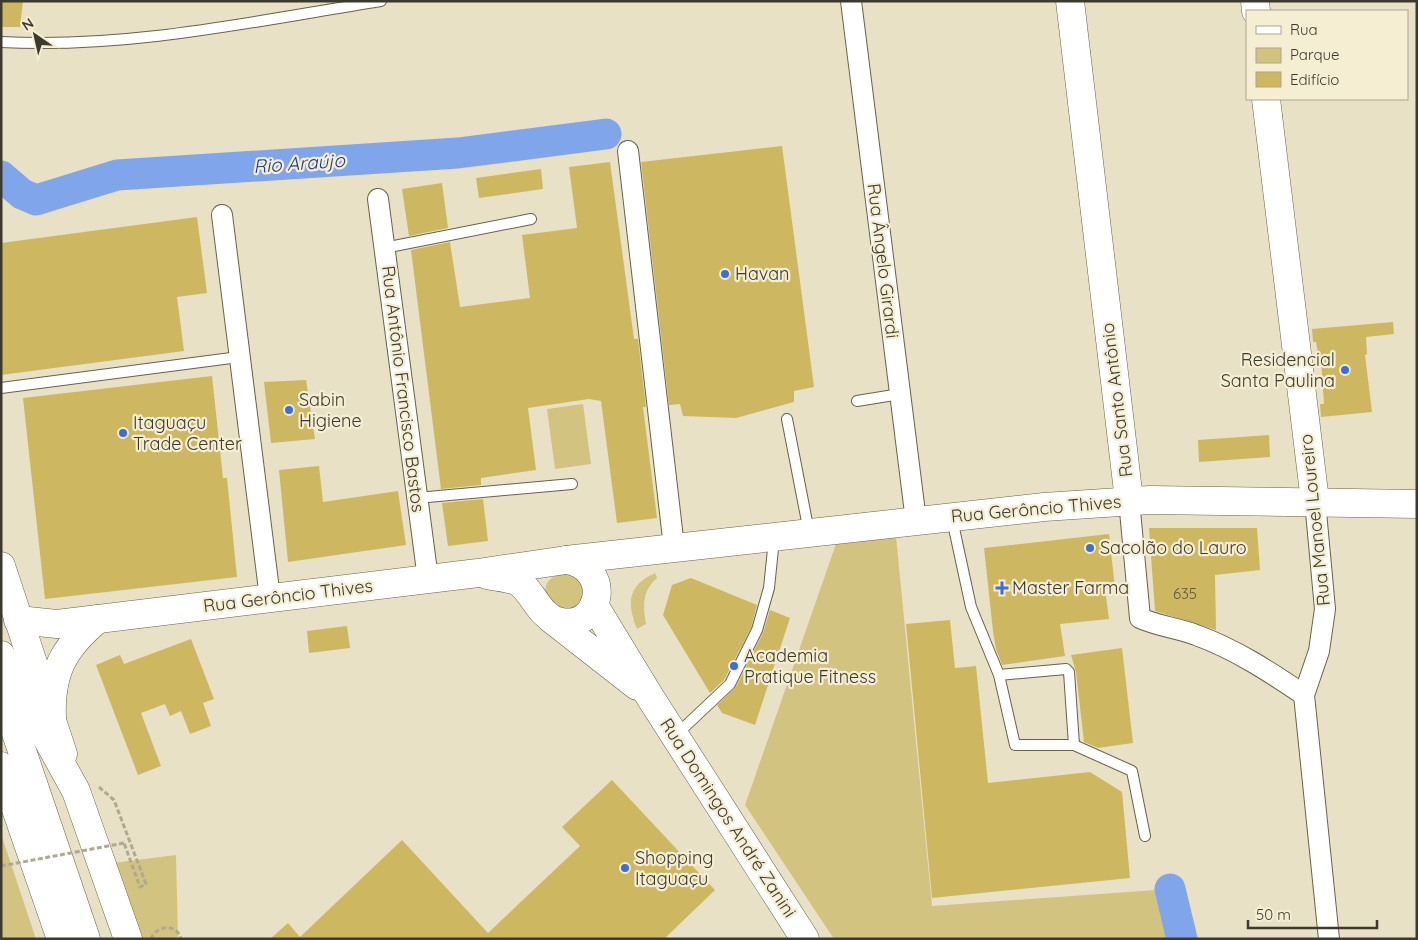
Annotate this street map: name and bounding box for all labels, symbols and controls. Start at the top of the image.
north arrow [10,10,60,60]
legend [1246,10,1408,100]
text: N [18,14,37,35]
text: Rua [1290,20,1318,39]
text: Parque [1290,45,1340,64]
text: Edifício [1290,70,1339,89]
water label: Rio Araújo [252,148,347,178]
street label: Rua Ângelo Girardi [863,182,904,340]
place label: Havan [735,262,789,285]
street label: Rua Antônio Francisco Bastos [377,264,430,514]
marker: Havan [719,268,731,280]
street label: Rua Santo Antônio [1096,322,1137,479]
place label: Residencial Santa Paulina [1221,348,1335,392]
marker: Residencial Santa Paulina [1339,364,1351,376]
place label: Sabin Higiene [299,388,362,432]
marker: Sabin Higiene [283,404,295,416]
place label: Itaguaçu Trade Center [133,411,242,455]
marker: Itaguaçu Trade Center [117,427,129,439]
street label: Rua Manoel Loureiro [1294,433,1335,607]
street label: Rua Gerôncio Thives [950,490,1122,527]
place label: Sacolão do Lauro [1100,536,1247,559]
marker: Sacolão do Lauro [1084,542,1096,554]
street label: Rua Gerôncio Thives [202,574,374,617]
place label: Master Farma [1012,576,1129,599]
marker: Master Farma [996,582,1008,594]
house number: 635 [1173,584,1197,603]
place label: Academia Pratique Fitness [744,644,876,688]
marker: Academia Pratique Fitness [728,660,740,672]
street label: Rua Domingos André Zanini [655,714,802,922]
place label: Shopping Itaguaçu [635,846,714,890]
marker: Shopping Itaguaçu [619,862,631,874]
scale bar [1248,898,1377,930]
text: 50 m [1256,905,1291,924]

